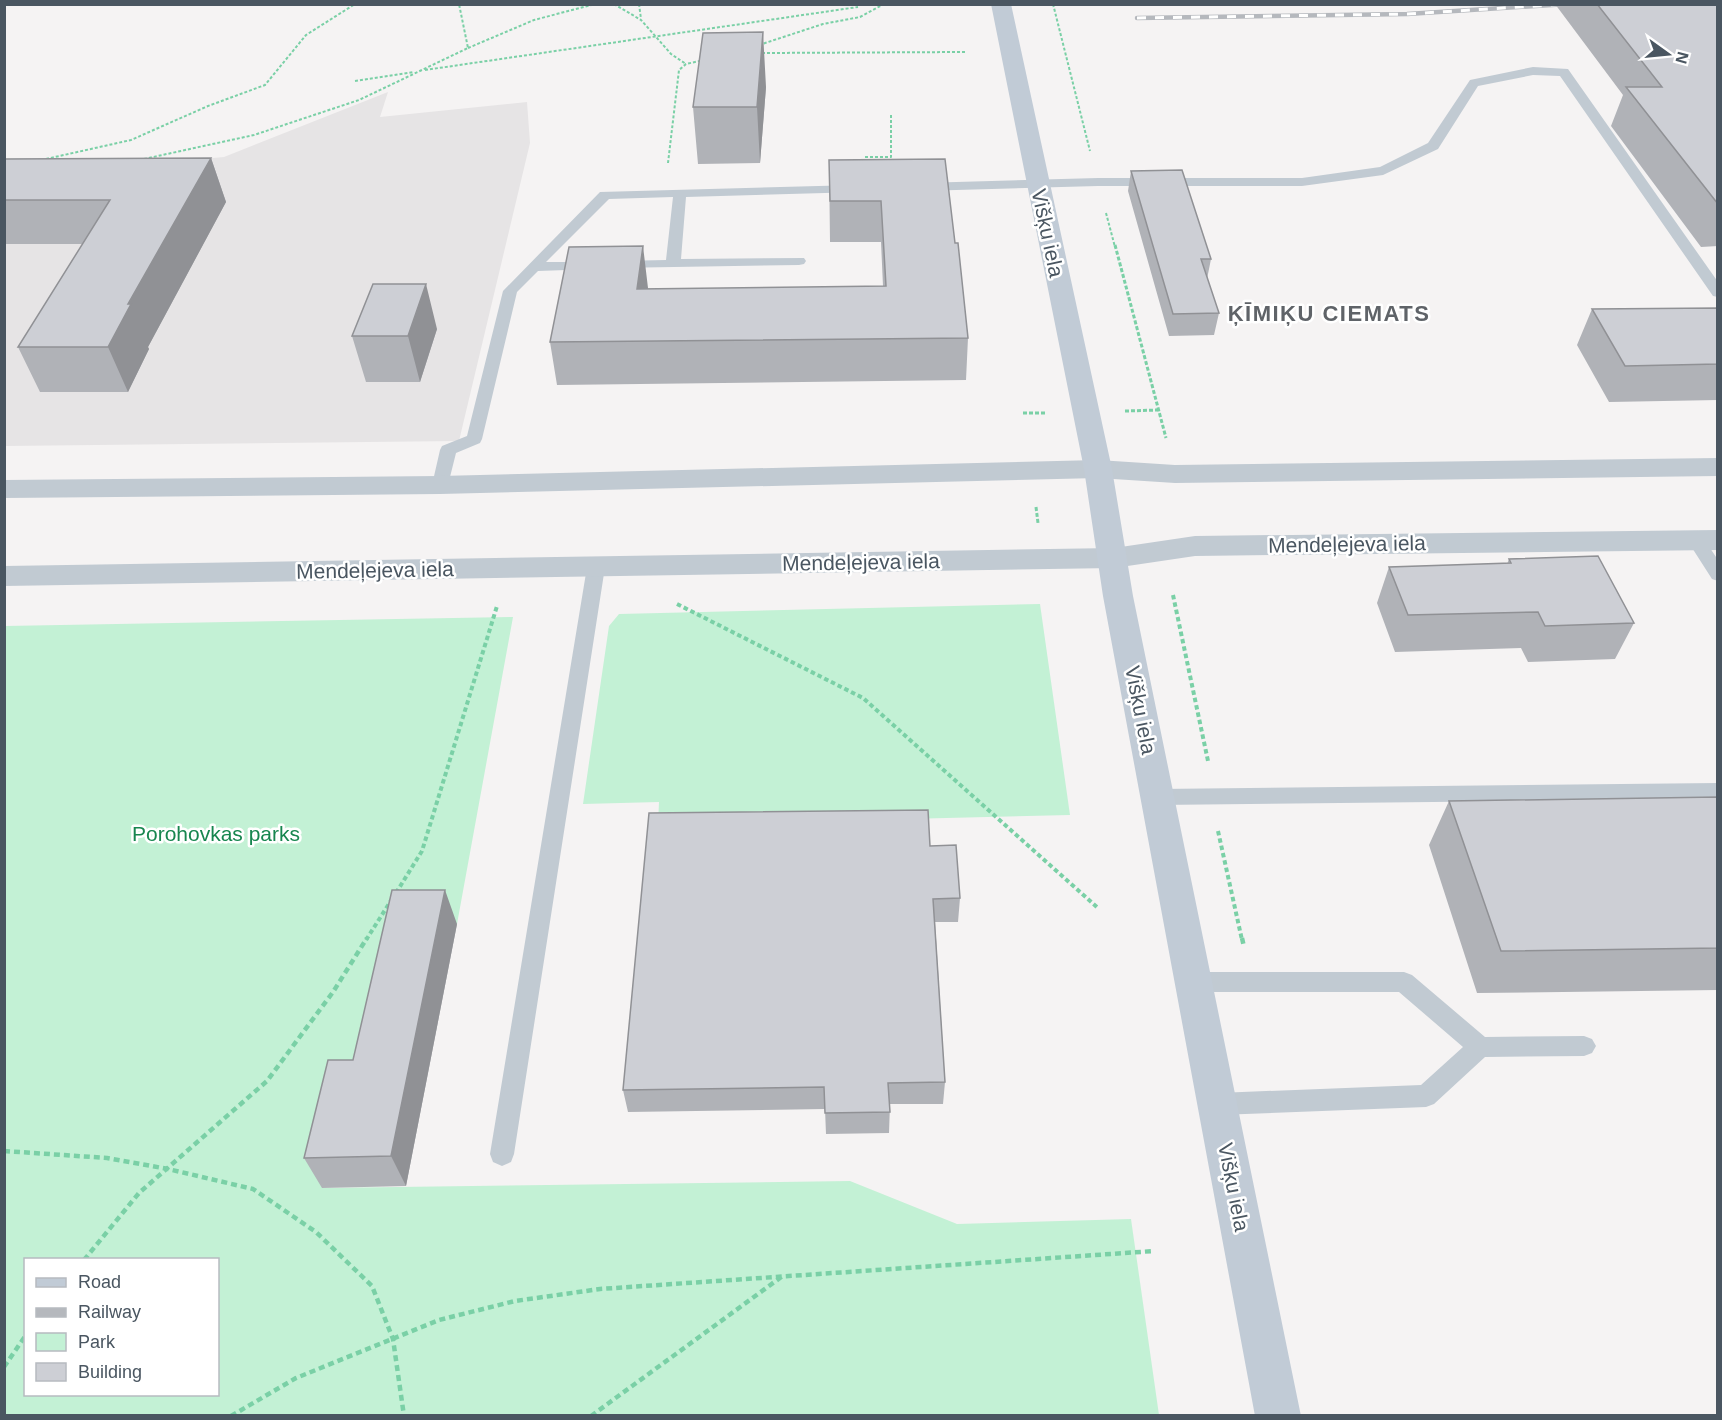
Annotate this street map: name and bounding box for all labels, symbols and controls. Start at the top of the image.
north arrow [1638,24,1698,84]
text: N [1672,50,1692,66]
street label: Višķu iela [1027,187,1069,279]
district label: ĶĪMIĶU CIEMATS [1228,301,1430,326]
street label: Mendeļejeva iela [1268,531,1426,557]
street label: Mendeļejeva iela [782,549,940,575]
street label: Mendeļejeva iela [296,557,454,583]
street label: Višķu iela [1121,664,1161,756]
park label: Porohovkas parks [132,822,300,845]
street label: Višķu iela [1214,1141,1254,1233]
legend [24,1258,219,1396]
text: Road [78,1272,121,1292]
text: Railway [78,1302,141,1322]
text: Park [78,1332,116,1352]
text: Building [78,1362,142,1382]

